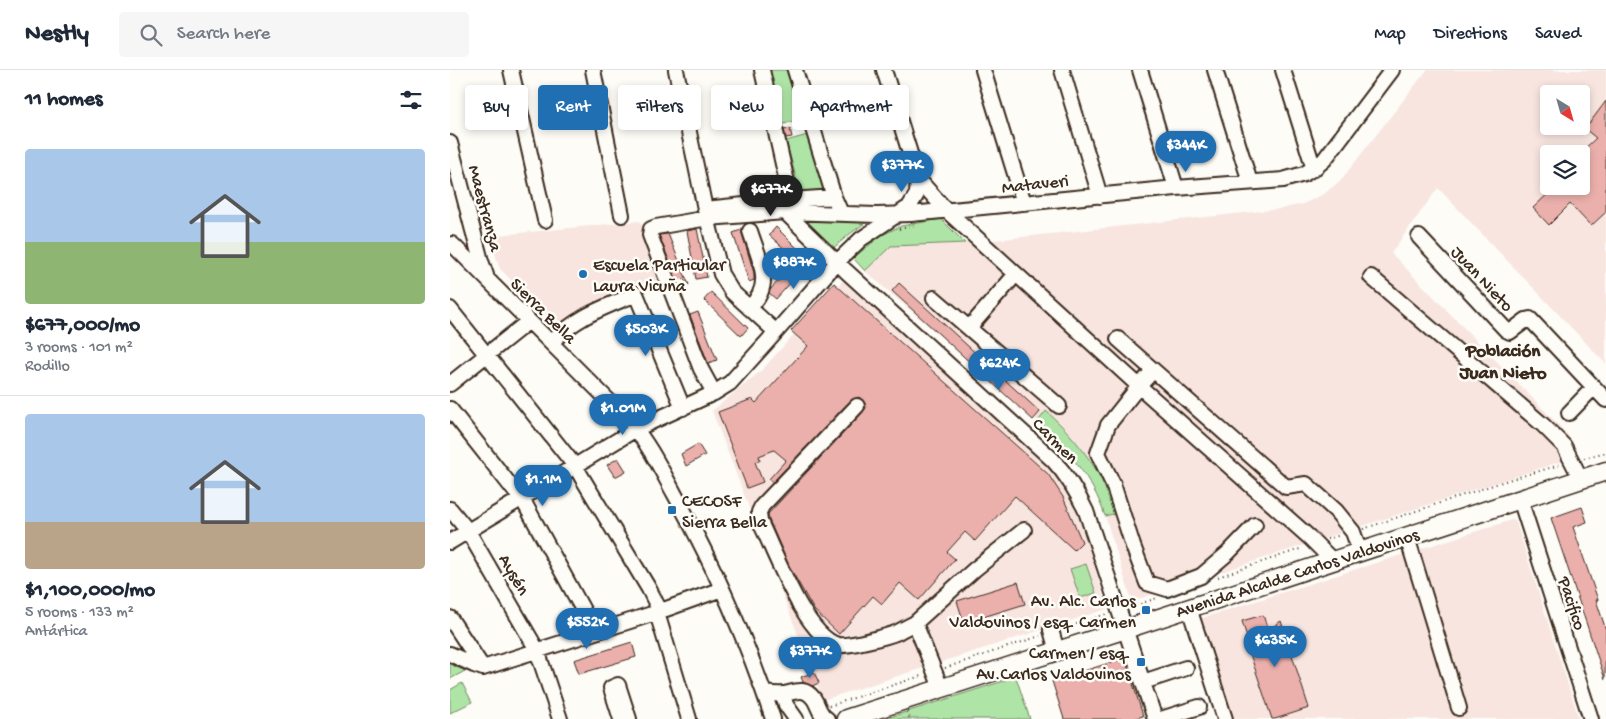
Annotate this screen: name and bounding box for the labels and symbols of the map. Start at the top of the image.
north arrow [1540,85,1590,135]
pin: $344K [1151,131,1221,173]
pin: $377K [867,150,937,193]
street label: Maestranza [462,163,505,255]
street label: Mataveri [1001,172,1070,199]
pin: $677K [736,174,806,217]
street label: Juan Nieto [1445,242,1517,317]
pin: $887K [759,248,829,290]
place label: Escuela Particular Laura Vicuña [593,256,727,298]
marker: Escuela Particular Laura Vicuña [577,268,589,280]
street label: Sierra Bella [505,274,580,350]
pin: $503K [611,314,681,357]
district label: Población Juan Nieto [1458,341,1547,386]
pin: $624K [964,348,1034,391]
pin: $1.01M [582,394,664,436]
street label: Carmen [1027,414,1082,470]
pin: $1.1M [508,464,578,507]
place label: CECOSF Sierra Bella [682,492,768,534]
marker: CECOSF Sierra Bella [666,504,678,516]
street label: Avenida Alcalde Carlos Valdovinos [1174,525,1423,624]
street label: Aysén [493,551,533,600]
street label: Pacifico [1552,574,1589,633]
place label: Av. Alc. Carlos Valdovinos / esq. Carmen [949,592,1137,634]
marker: Av. Alc. Carlos Valdovinos / esq. Carmen [1140,604,1152,616]
pin: $552K [552,608,622,650]
pin: $635K [1240,626,1310,668]
pin: $377K [775,636,845,679]
place label: Carmen / esq. Av.Carlos Valdovinos [976,644,1132,686]
marker: Carmen / esq. Av.Carlos Valdovinos [1135,656,1147,668]

